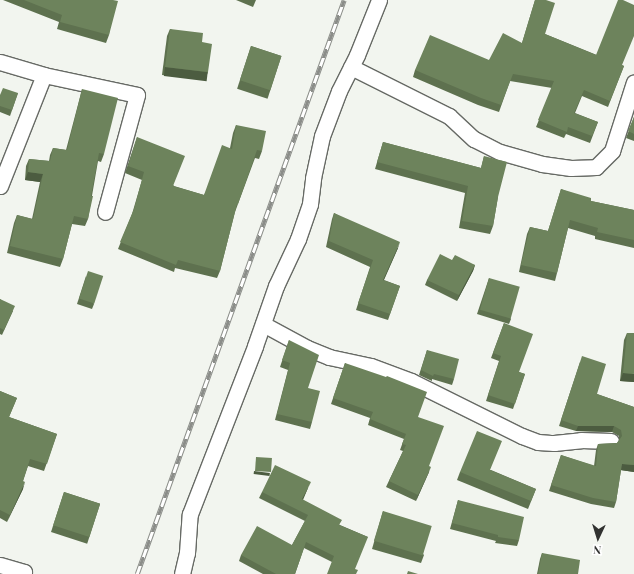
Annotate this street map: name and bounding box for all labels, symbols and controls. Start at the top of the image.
north arrow [578,518,618,558]
text: N [593,543,602,558]

